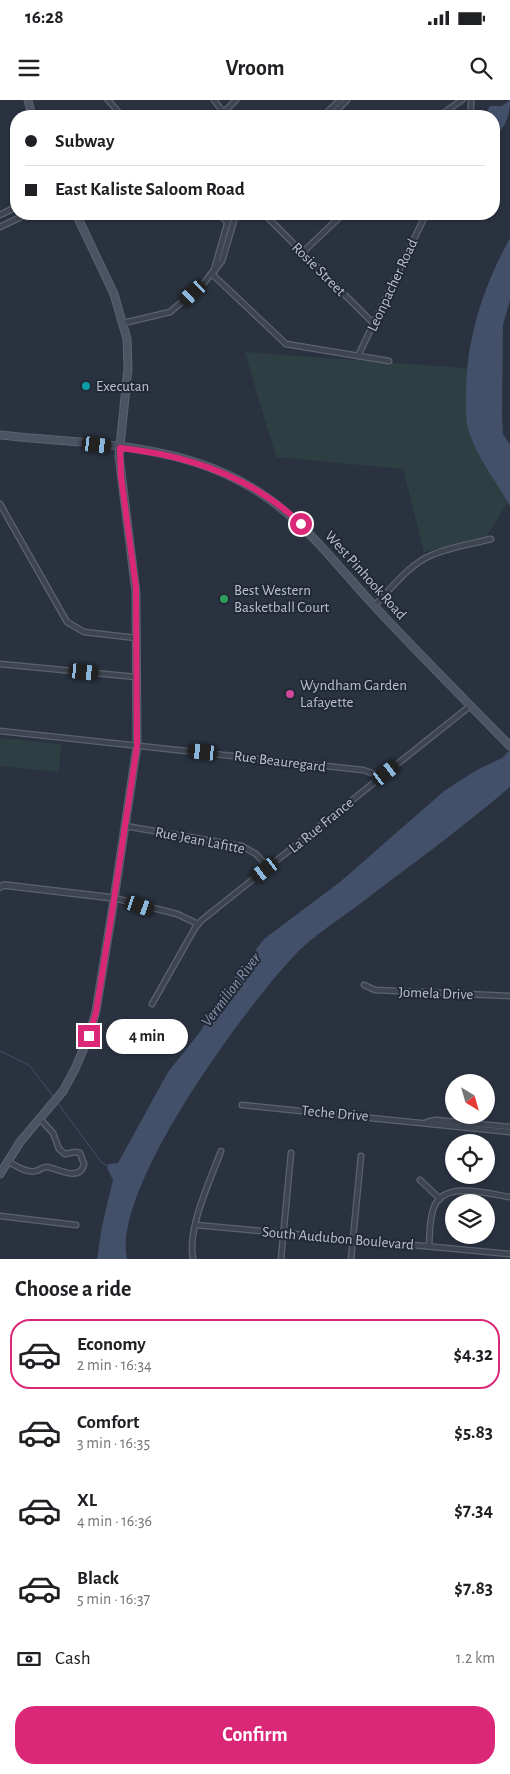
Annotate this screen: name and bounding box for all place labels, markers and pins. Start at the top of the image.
place label: Executan [96,379,149,394]
marker: Executan [80,380,92,392]
place label: Best Western Basketball Court [234,583,330,615]
marker: Best Western Basketball Court [218,593,230,605]
place label: Wyndham Garden Lafayette [300,678,407,710]
marker: Wyndham Garden Lafayette [284,688,296,700]

